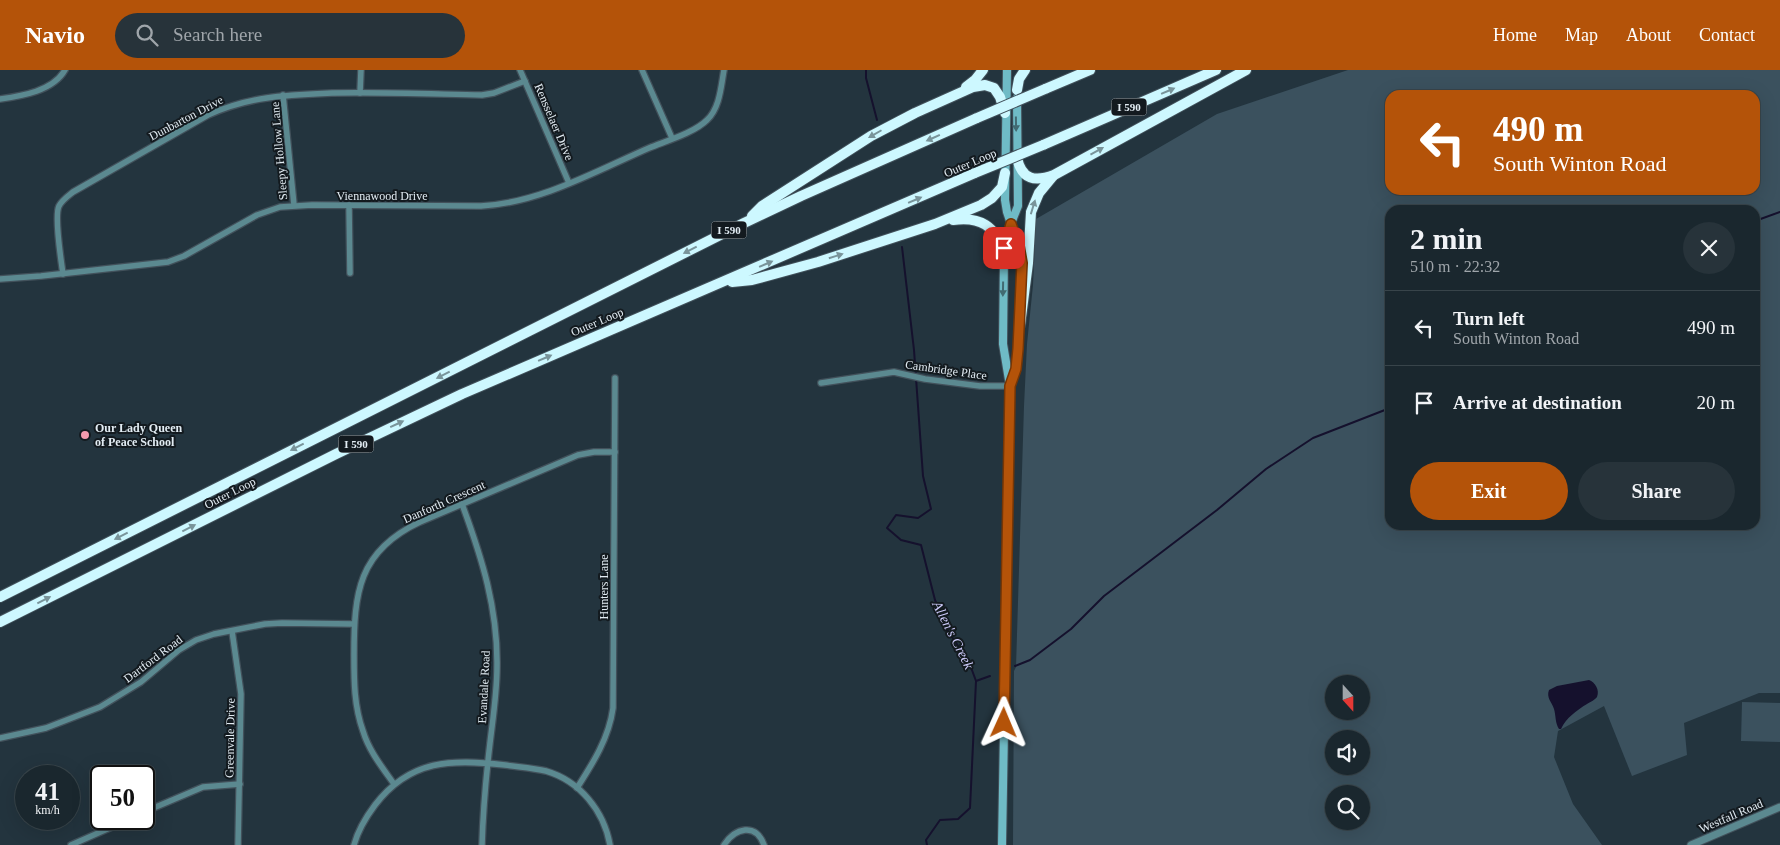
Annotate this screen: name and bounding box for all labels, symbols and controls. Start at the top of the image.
search box [115,13,465,58]
icon: search [133,21,161,49]
text: Navio [25,22,85,48]
text: Search here [173,24,262,45]
text: Home [1493,25,1537,45]
text: Map [1565,25,1598,45]
text: About [1626,25,1671,45]
text: Contact [1699,25,1755,45]
street label: Rensselaer Drive [531,81,577,163]
one-way arrow [1161,86,1175,94]
street label: Dunbarton Drive [147,93,225,143]
road number: I 590 [1112,98,1146,116]
street label: Sleepy Hollow Lane [268,101,290,201]
icon: left [1410,110,1475,175]
text: 490 m [1493,110,1583,149]
one-way arrow [1013,117,1021,133]
one-way arrow [868,130,883,138]
one-way arrow [926,134,940,142]
street label: Outer Loop [942,146,998,180]
one-way arrow [1090,147,1104,155]
text: South Winton Road [1493,151,1667,176]
street label: Viennawood Drive [337,189,427,203]
one-way arrow [908,195,922,203]
one-way arrow [1029,199,1037,214]
road number: I 590 [712,222,746,238]
text: 2 min [1410,222,1483,255]
button: close [1683,222,1735,274]
pin [983,227,1025,269]
icon: arrive [990,234,1018,262]
one-way arrow [683,246,697,254]
one-way arrow [829,252,844,260]
text: 510 m · 22:32 [1410,258,1500,275]
one-way arrow [759,260,774,268]
one-way arrow [999,281,1007,297]
street label: Outer Loop [569,305,625,339]
text: Turn left [1453,308,1525,329]
icon: left [1410,314,1438,342]
text: 490 m [1687,317,1735,338]
text: South Winton Road [1453,330,1579,347]
one-way arrow [538,353,552,361]
street label: Cambridge Place [904,357,988,383]
one-way arrow [435,370,450,379]
icon: arrive [1410,389,1438,417]
text: Arrive at destination [1453,392,1622,413]
text: 20 m [1696,392,1735,413]
one-way arrow [390,420,404,428]
place label: Our Lady Queen of Peace School [95,421,182,449]
marker: Our Lady Queen of Peace School [79,429,91,441]
road number: I 590 [338,436,374,452]
one-way arrow [290,443,305,452]
button: Exit [1410,462,1568,520]
button: Share [1578,462,1735,520]
street label: Outer Loop [202,474,258,512]
street label: Danforth Crescent [401,477,488,526]
one-way arrow [182,524,196,532]
one-way arrow [114,532,128,540]
street label: Hunters Lane [597,555,611,619]
one-way arrow [36,596,51,605]
water label: Allen's Creek [929,598,977,672]
street label: Dartford Road [121,632,185,686]
street label: Evandale Road [475,650,493,724]
north arrow [1325,675,1370,720]
map controls [1325,675,1370,830]
position arrow [977,696,1029,748]
street label: Greenvale Drive [222,698,238,778]
button: sound [1325,730,1370,775]
speed limit sign: 50 [90,765,155,830]
text: 41 [35,778,60,805]
button: search [1325,785,1370,830]
street label: Westfall Road [1697,796,1765,836]
text: km/h [35,803,60,817]

